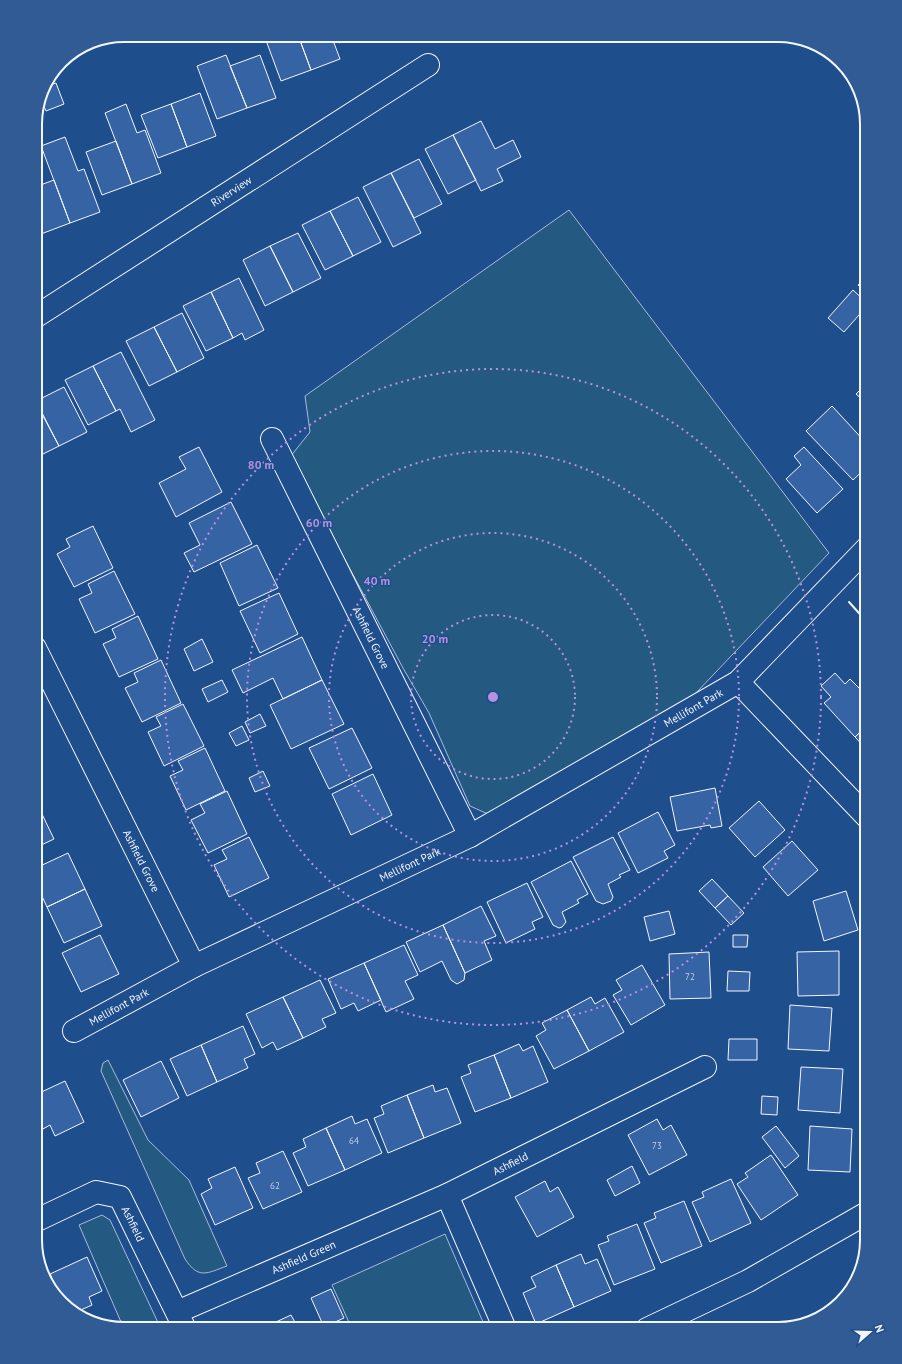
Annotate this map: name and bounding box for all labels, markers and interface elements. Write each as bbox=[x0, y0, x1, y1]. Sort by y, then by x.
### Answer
street label: Riverview bbox=[208, 173, 254, 210]
text: 80 m bbox=[248, 457, 274, 472]
text: 60 m bbox=[306, 515, 332, 530]
text: 40 m bbox=[364, 573, 390, 588]
street label: Ashfield Grove bbox=[350, 604, 393, 671]
text: 20 m bbox=[422, 631, 448, 646]
street label: Mellifont Park bbox=[661, 685, 726, 730]
centre of rings bbox=[486, 690, 500, 704]
street label: Ashfield Grove bbox=[120, 827, 163, 895]
street label: Mellifont Park bbox=[377, 844, 443, 885]
house number: 72 bbox=[685, 971, 695, 982]
street label: Mellifont Park bbox=[87, 985, 152, 1029]
house number: 64 bbox=[349, 1135, 359, 1146]
house number: 73 bbox=[652, 1140, 662, 1151]
street label: Ashfield bbox=[490, 1149, 530, 1178]
house number: 62 bbox=[270, 1180, 280, 1191]
street label: Ashfield bbox=[119, 1204, 148, 1244]
street label: Ashfield Green bbox=[269, 1237, 338, 1277]
north arrow bbox=[850, 1312, 890, 1352]
text: N bbox=[872, 1323, 887, 1334]

